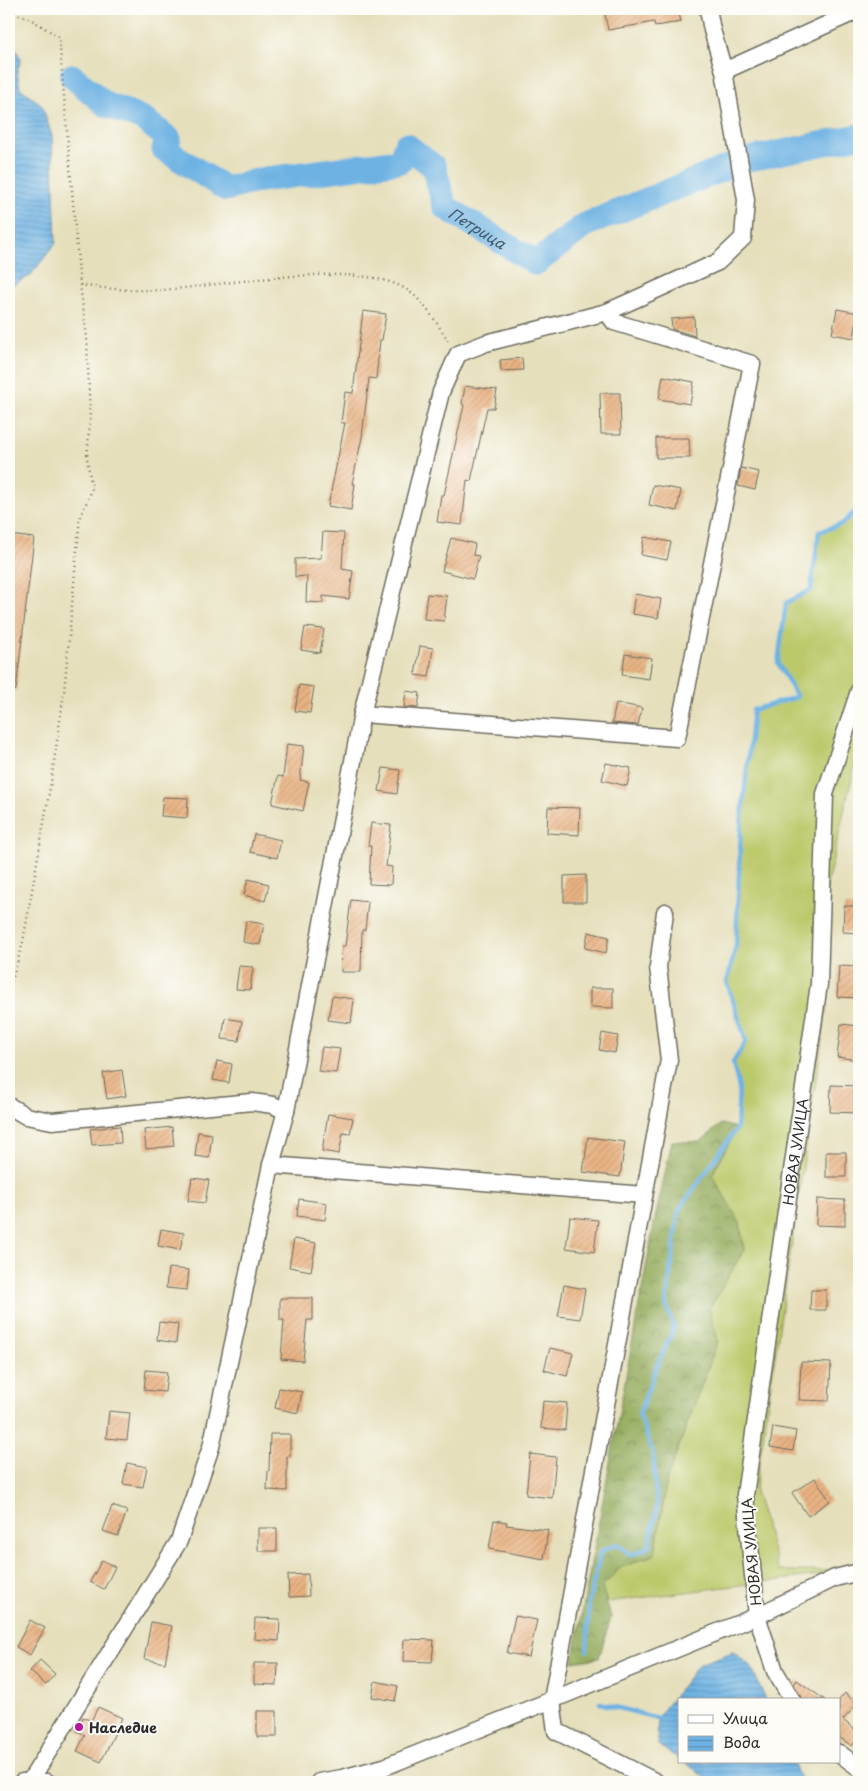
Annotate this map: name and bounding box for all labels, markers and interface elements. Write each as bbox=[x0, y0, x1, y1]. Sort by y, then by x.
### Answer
water label: Петрица bbox=[445, 201, 511, 254]
street label: НОВАЯ УЛИЦА bbox=[777, 1096, 813, 1207]
street label: НОВАЯ УЛИЦА bbox=[736, 1497, 766, 1607]
legend bbox=[678, 1698, 840, 1764]
text: Улица bbox=[723, 1706, 768, 1729]
place label: Наследие bbox=[89, 1717, 157, 1738]
marker: Наследие bbox=[73, 1721, 85, 1733]
text: Вода bbox=[723, 1730, 761, 1753]

